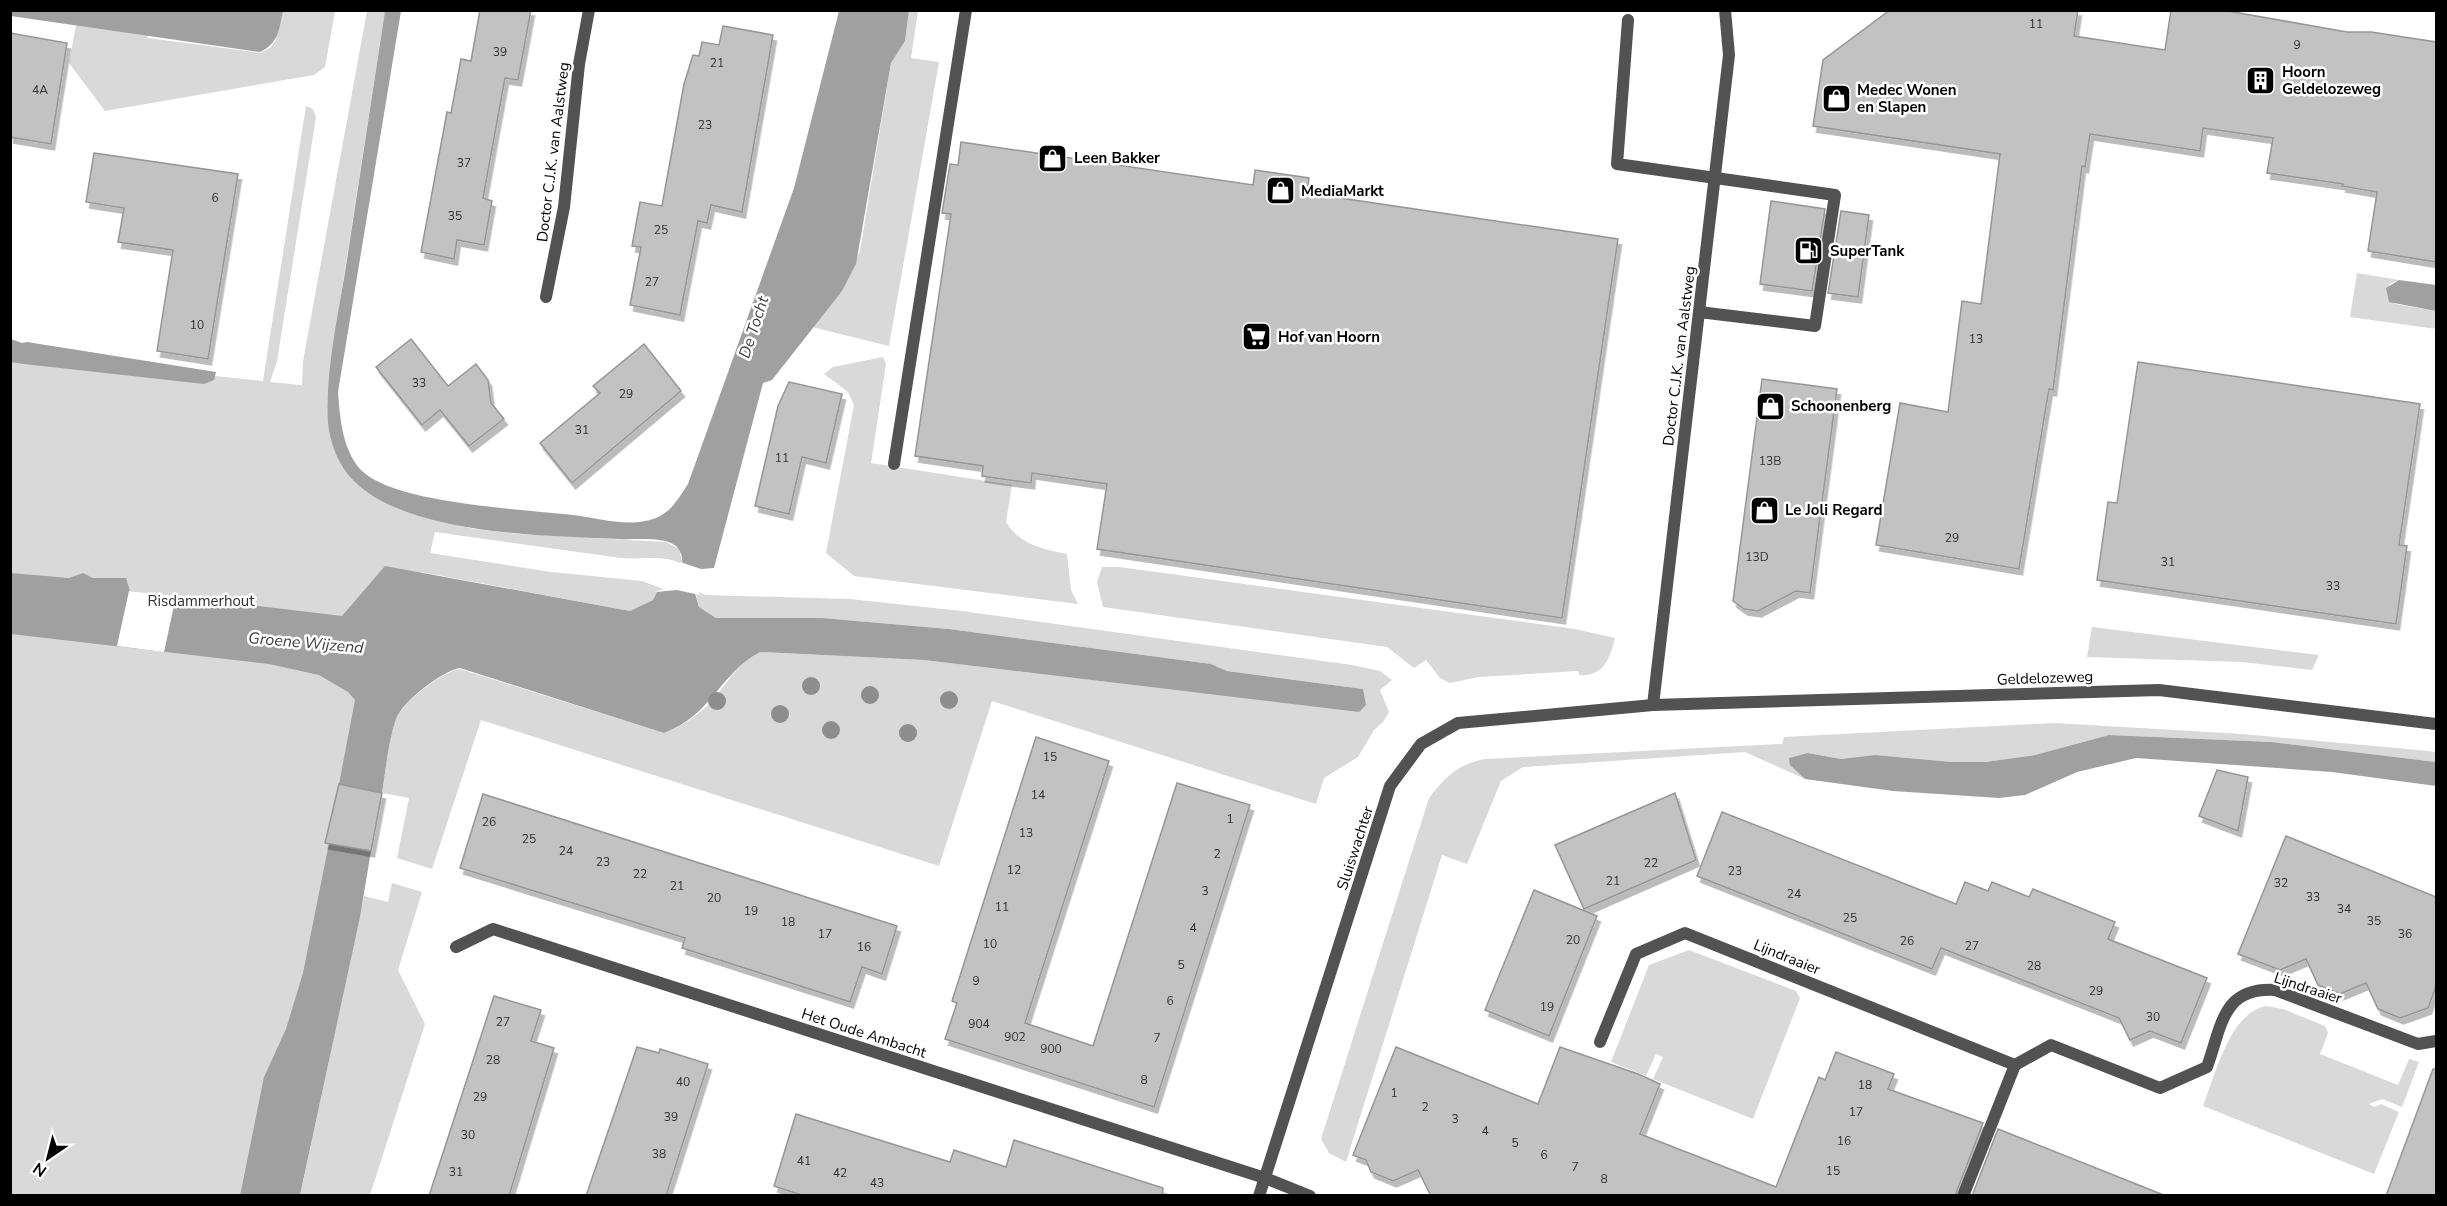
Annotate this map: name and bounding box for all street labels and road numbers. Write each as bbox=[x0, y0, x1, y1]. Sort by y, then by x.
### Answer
street label: Doctor C.J.K. van Aalstweg bbox=[532, 61, 574, 243]
street label: Doctor C.J.K. van Aalstweg bbox=[1658, 265, 1700, 447]
street label: Geldelozeweg bbox=[1996, 666, 2094, 690]
street label: Sluiswachter bbox=[1332, 803, 1378, 892]
street label: Lijndraaier bbox=[1751, 935, 1824, 980]
street label: Lijndraaier bbox=[2271, 968, 2345, 1009]
street label: Het Oude Ambacht bbox=[799, 1003, 930, 1063]

